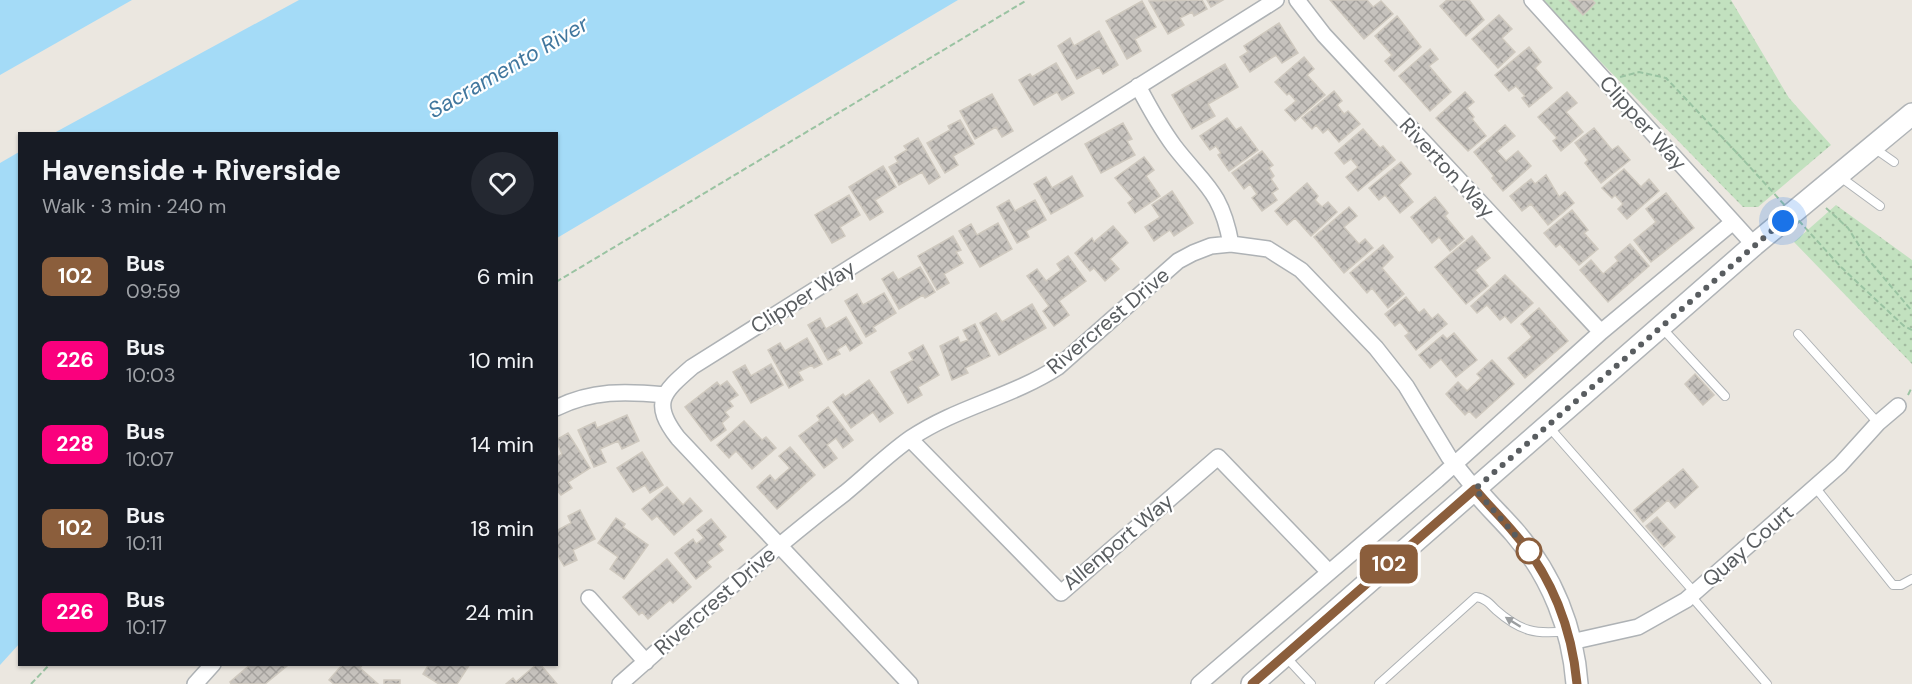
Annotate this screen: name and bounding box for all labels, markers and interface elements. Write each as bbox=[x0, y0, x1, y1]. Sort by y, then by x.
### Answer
water label: Sacramento River bbox=[423, 9, 594, 125]
street label: Clipper Way bbox=[1593, 70, 1693, 177]
street label: Riverton Way bbox=[1393, 112, 1501, 225]
text: Havenside + Riverside bbox=[42, 152, 341, 189]
button: heart bbox=[471, 152, 534, 215]
text: Walk · 3 min · 240 m bbox=[42, 193, 226, 219]
your location bbox=[1768, 206, 1798, 236]
text: Bus bbox=[126, 249, 165, 278]
street label: Clipper Way bbox=[745, 254, 861, 340]
street label: Rivercrest Drive bbox=[1041, 261, 1175, 381]
text: 102 bbox=[58, 262, 92, 290]
text: 6 min bbox=[477, 262, 534, 291]
text: 09:59 bbox=[126, 278, 180, 304]
text: Bus bbox=[126, 333, 165, 362]
text: 226 bbox=[56, 346, 94, 374]
text: 10 min bbox=[469, 346, 534, 375]
text: 10:03 bbox=[126, 362, 175, 388]
text: Bus bbox=[126, 417, 165, 446]
text: 228 bbox=[56, 430, 94, 458]
text: 14 min bbox=[470, 430, 534, 459]
text: 10:07 bbox=[126, 446, 174, 472]
street label: Allenport Way bbox=[1057, 487, 1180, 597]
street label: Quay Court bbox=[1696, 499, 1800, 593]
text: Bus bbox=[126, 501, 165, 530]
text: 102 bbox=[58, 514, 92, 542]
text: 18 min bbox=[470, 514, 534, 543]
text: 10:11 bbox=[126, 530, 162, 556]
unlabelled marker bbox=[1516, 538, 1542, 564]
street label: Rivercrest Drive bbox=[648, 540, 782, 662]
line badge: 102 bbox=[1354, 544, 1424, 584]
text: 102 bbox=[1372, 550, 1406, 578]
text: Bus bbox=[126, 585, 165, 614]
text: 226 bbox=[56, 598, 94, 626]
text: 24 min bbox=[465, 598, 534, 627]
text: 10:17 bbox=[126, 614, 167, 640]
one-way arrow bbox=[1504, 617, 1521, 628]

